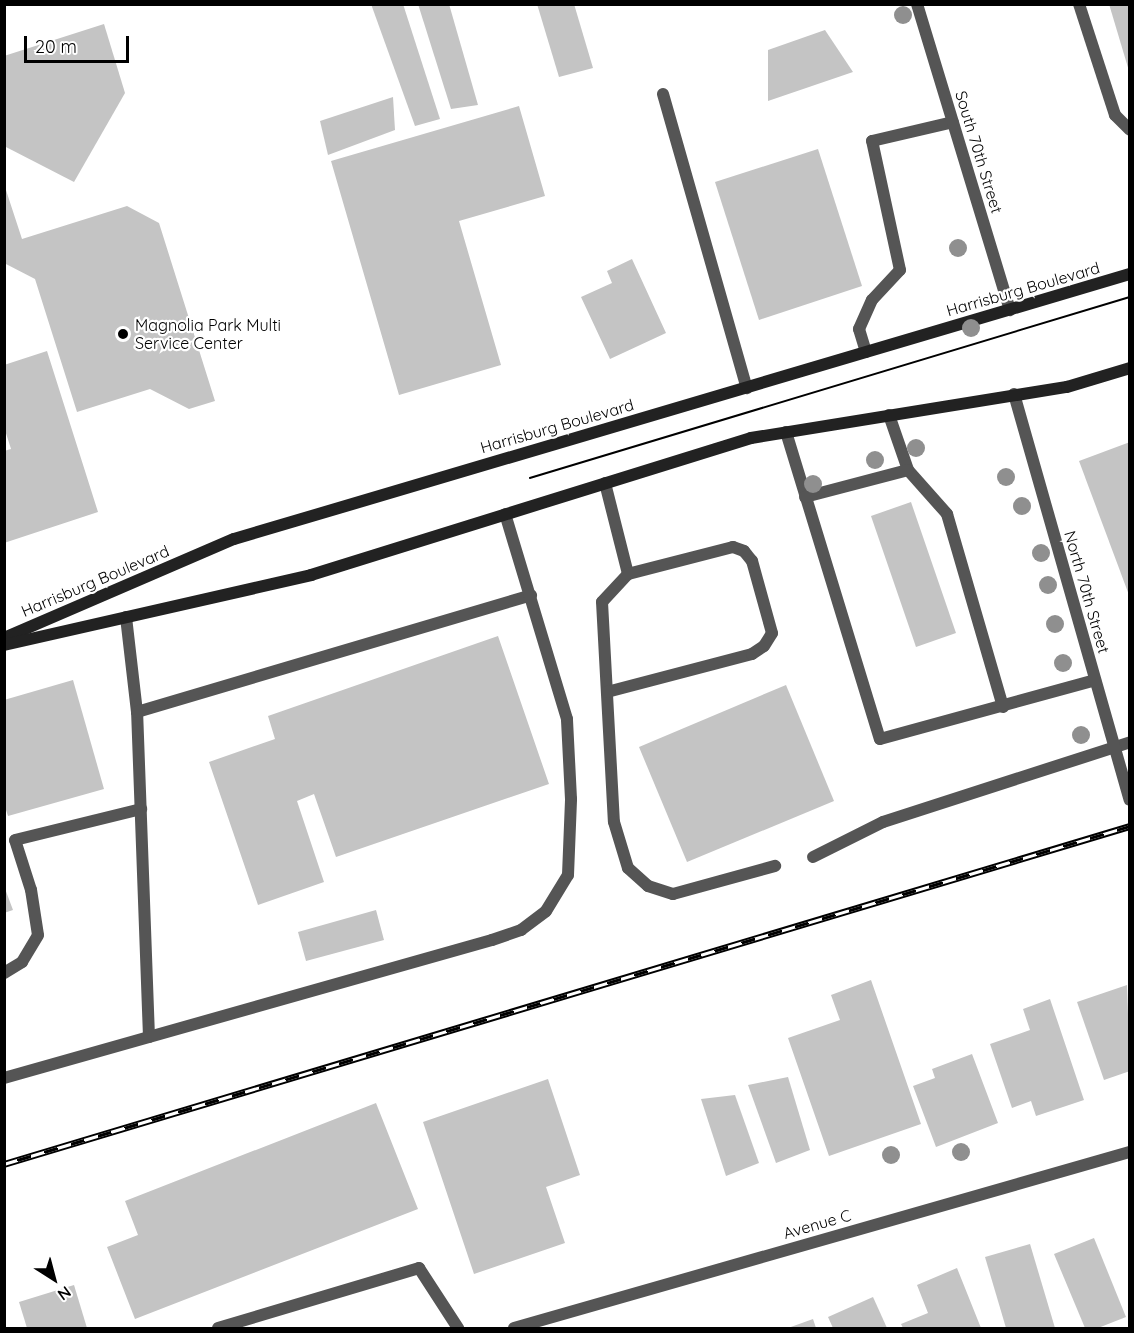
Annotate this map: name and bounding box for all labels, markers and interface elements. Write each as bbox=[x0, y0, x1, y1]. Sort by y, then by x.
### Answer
scale bar bbox=[27, 24, 132, 62]
text: 20 m bbox=[35, 35, 77, 58]
street label: South 70th Street bbox=[951, 88, 1007, 216]
street label: Harrisburg Boulevard bbox=[944, 258, 1102, 320]
place label: Magnolia Park Multi Service Center bbox=[135, 315, 281, 353]
marker: Magnolia Park Multi Service Center bbox=[116, 327, 130, 341]
street label: Harrisburg Boulevard bbox=[478, 395, 636, 457]
street label: North 70th Street bbox=[1060, 528, 1114, 656]
street label: Harrisburg Boulevard bbox=[18, 541, 172, 621]
street label: Avenue C bbox=[781, 1205, 853, 1243]
north arrow bbox=[24, 1249, 84, 1309]
text: N bbox=[54, 1282, 75, 1305]

